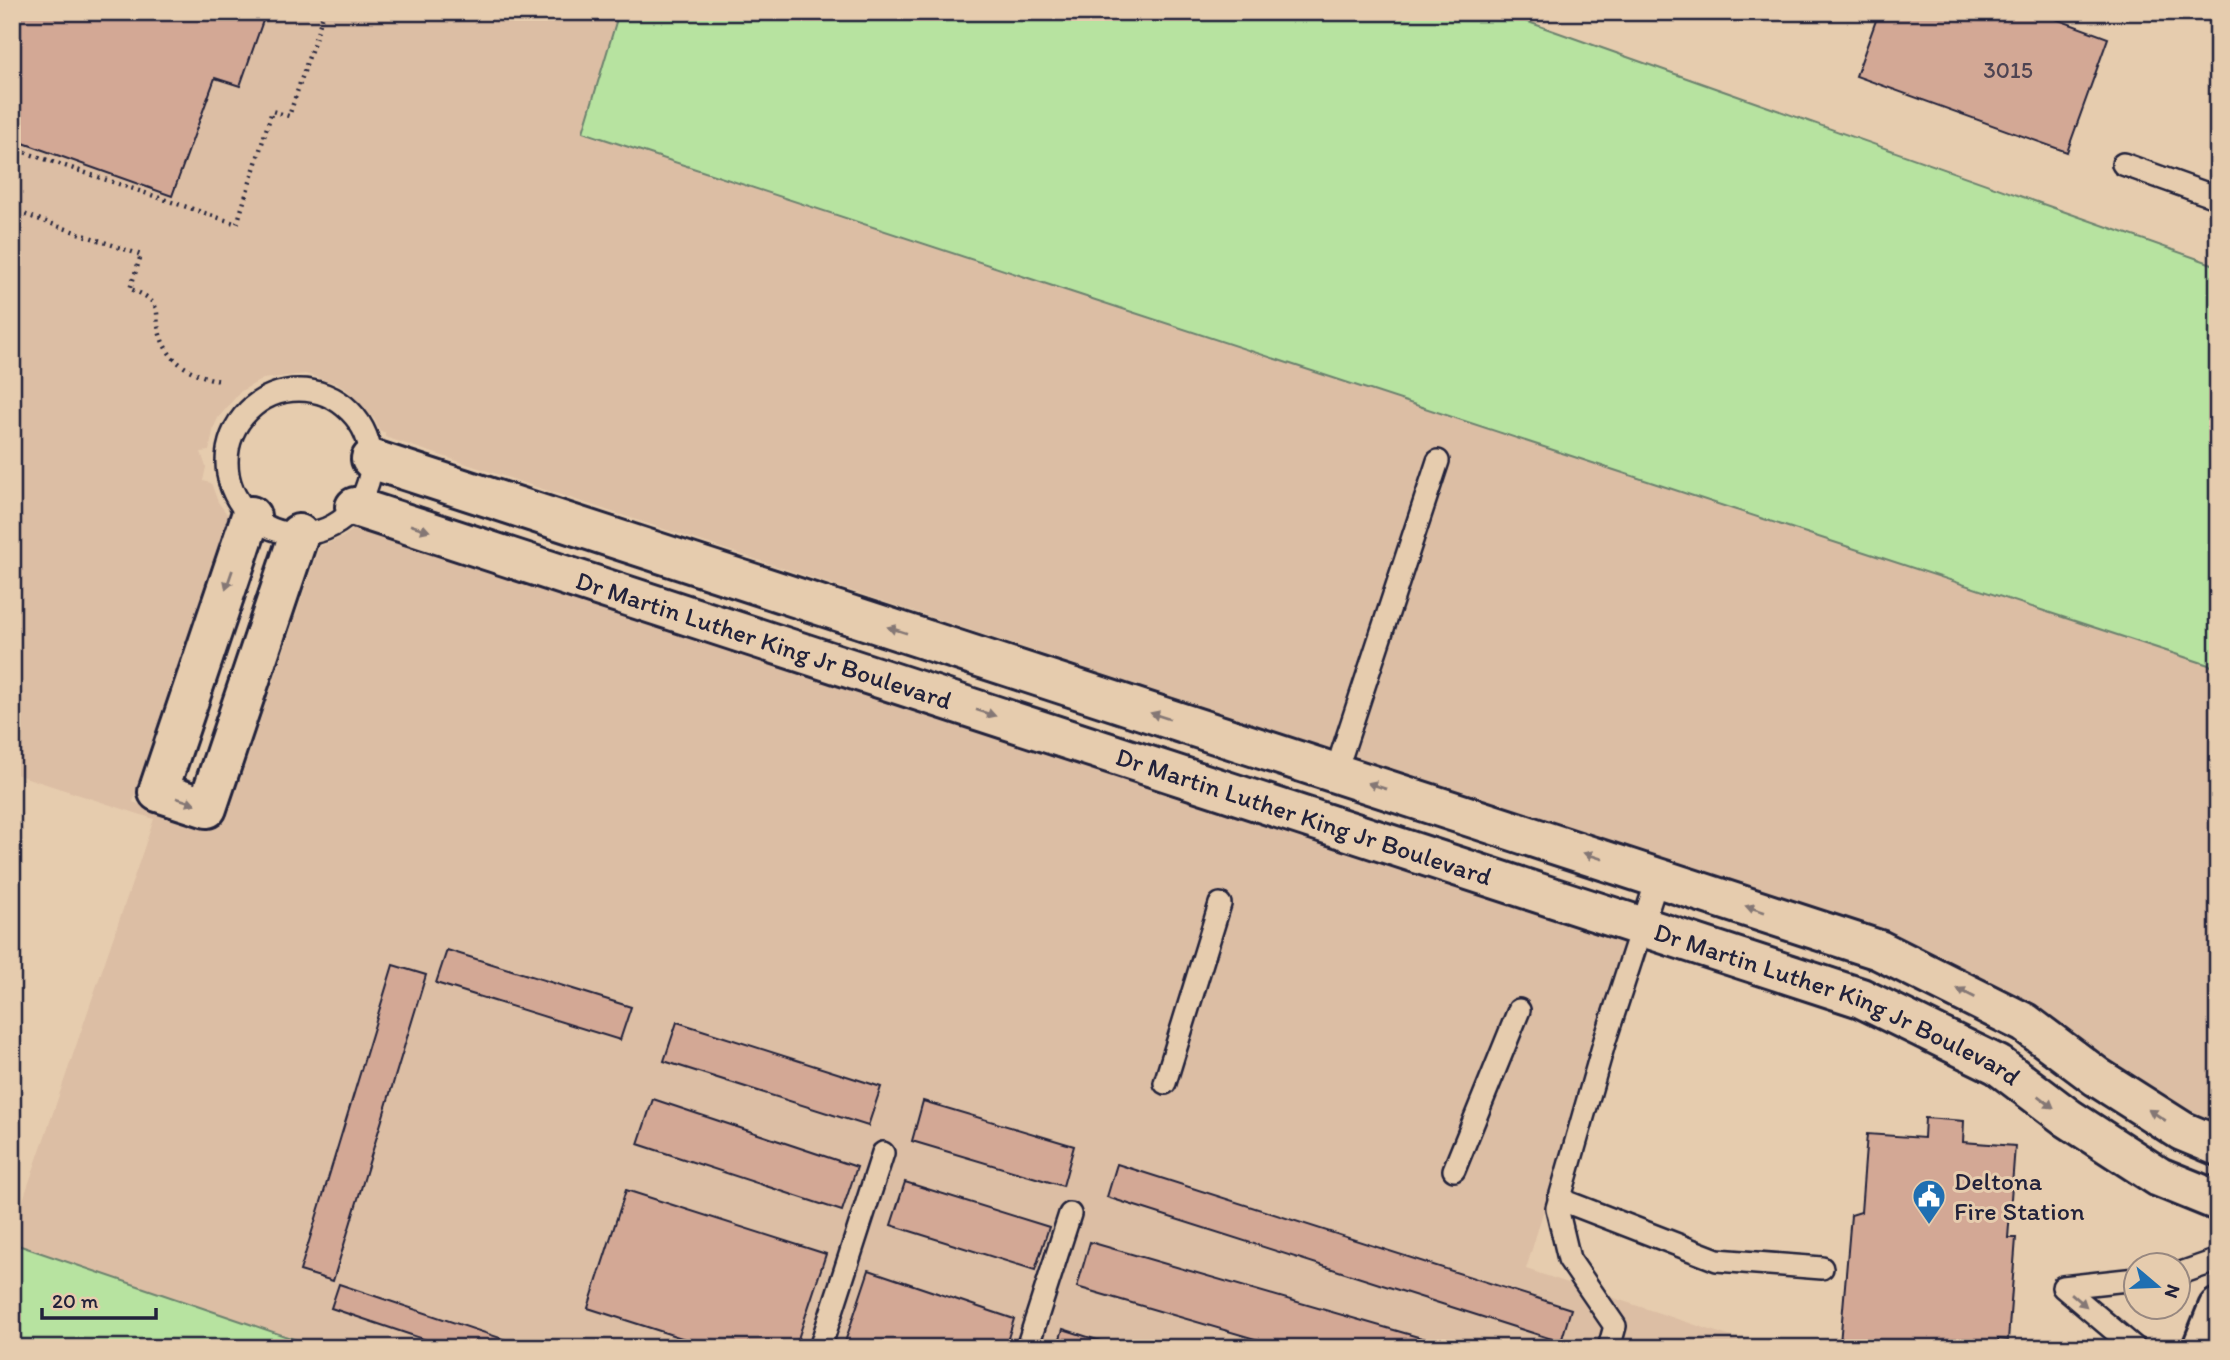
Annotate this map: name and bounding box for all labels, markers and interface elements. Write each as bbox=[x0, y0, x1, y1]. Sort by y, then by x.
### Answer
house number: 3015 bbox=[1983, 56, 2033, 84]
one-way arrow bbox=[410, 523, 431, 534]
street label: Dr Martin Luther King Jr Boulevard bbox=[572, 564, 956, 716]
one-way arrow bbox=[223, 570, 234, 591]
one-way arrow bbox=[887, 624, 908, 635]
one-way arrow bbox=[975, 708, 996, 718]
one-way arrow bbox=[1150, 710, 1171, 720]
street label: Dr Martin Luther King Jr Boulevard bbox=[1112, 740, 1496, 893]
one-way arrow bbox=[1366, 780, 1387, 791]
one-way arrow bbox=[175, 796, 196, 807]
one-way arrow bbox=[1582, 851, 1603, 861]
one-way arrow bbox=[1744, 904, 1765, 914]
street label: Dr Martin Luther King Jr Boulevard bbox=[1650, 916, 2027, 1092]
one-way arrow bbox=[1956, 987, 1976, 998]
one-way arrow bbox=[2037, 1094, 2055, 1109]
one-way arrow bbox=[2148, 1109, 2167, 1122]
place label: Deltona Fire Station bbox=[1954, 1165, 2085, 1227]
public building icon: Deltona Fire Station bbox=[1910, 1177, 1948, 1226]
north arrow bbox=[2122, 1252, 2192, 1322]
scale bar bbox=[42, 1276, 156, 1320]
text: N bbox=[2160, 1282, 2186, 1301]
text: 20 m bbox=[52, 1288, 99, 1313]
one-way arrow bbox=[2070, 1292, 2087, 1307]

